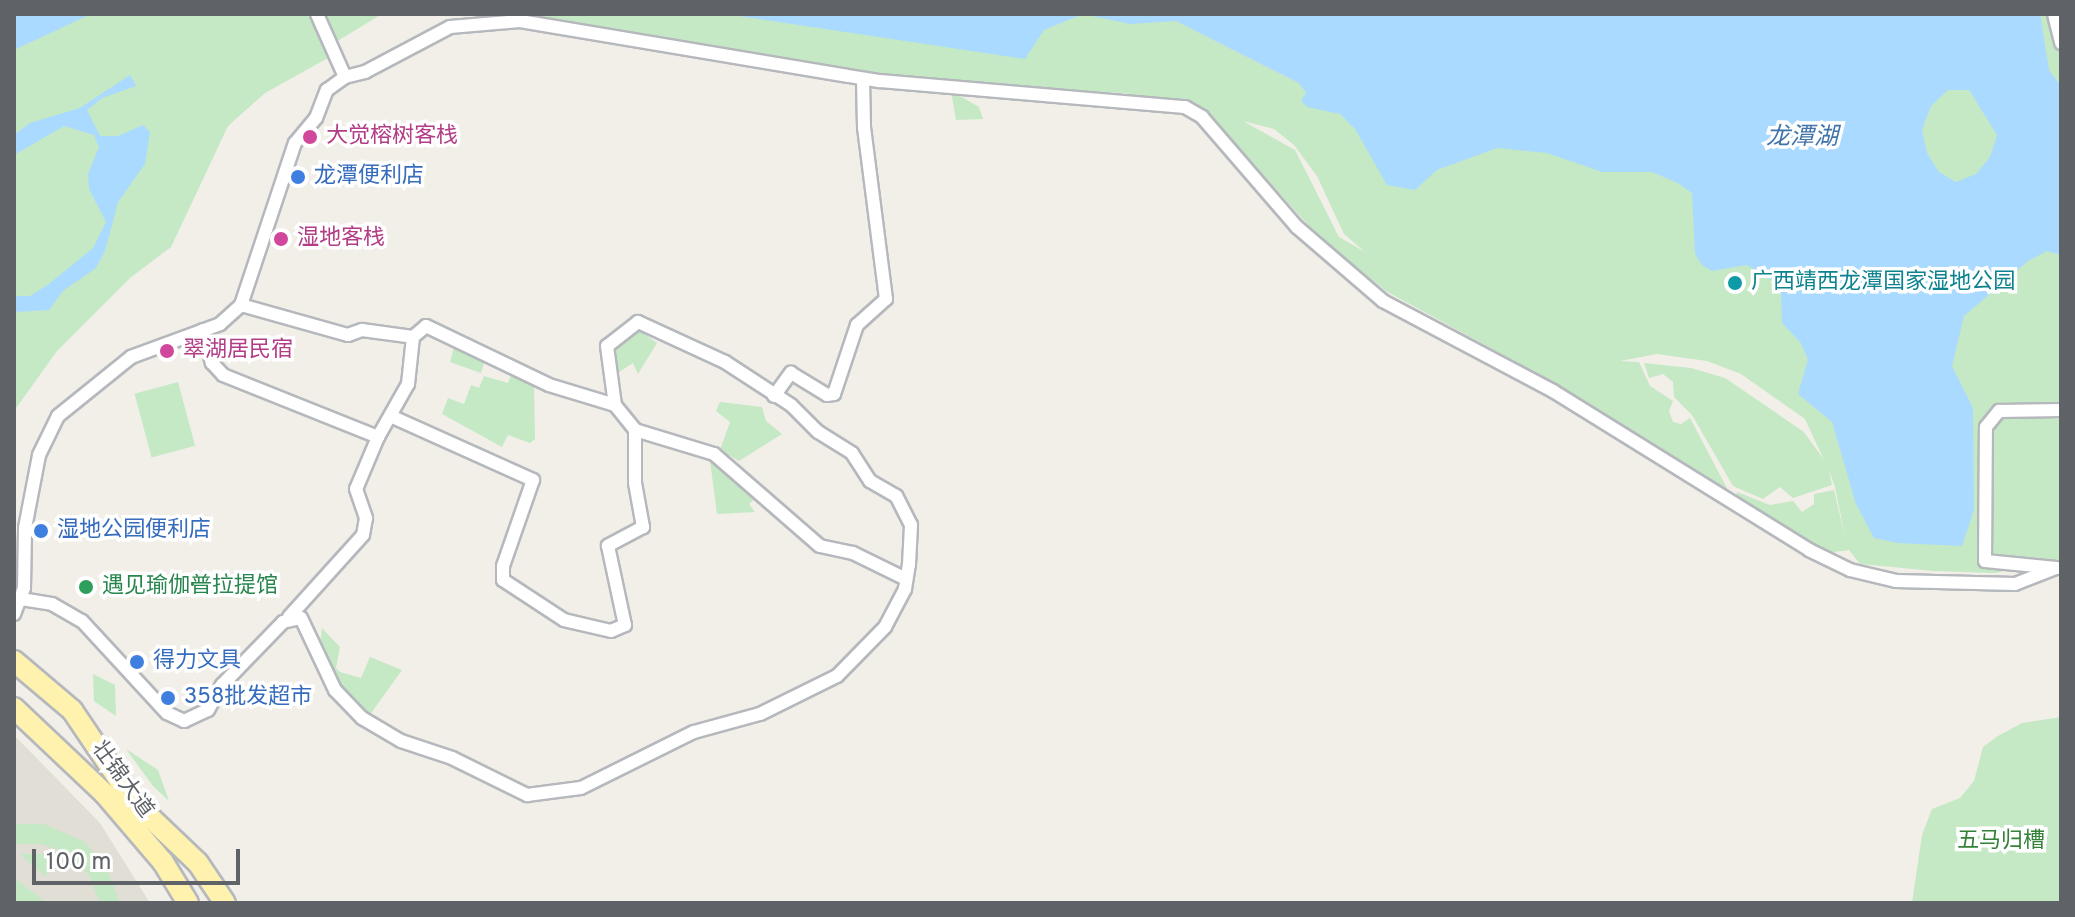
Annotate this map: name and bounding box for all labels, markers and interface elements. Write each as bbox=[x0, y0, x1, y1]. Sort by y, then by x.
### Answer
place label: 大觉榕树客栈 bbox=[326, 124, 458, 150]
water label: 龙潭湖 bbox=[1766, 125, 1838, 153]
marker: 大觉榕树客栈 bbox=[301, 128, 319, 146]
place label: 龙潭便利店 bbox=[314, 164, 424, 190]
marker: 龙潭便利店 bbox=[289, 168, 307, 186]
place label: 湿地客栈 bbox=[297, 226, 385, 252]
marker: 湿地客栈 bbox=[272, 230, 290, 248]
place label: 广西靖西龙潭国家湿地公园 bbox=[1751, 270, 2015, 296]
marker: 广西靖西龙潭国家湿地公园 bbox=[1726, 274, 1744, 292]
place label: 翠湖居民宿 bbox=[183, 338, 293, 364]
marker: 翠湖居民宿 bbox=[158, 342, 176, 360]
place label: 湿地公园便利店 bbox=[57, 518, 211, 544]
marker: 湿地公园便利店 bbox=[32, 522, 50, 540]
place label: 遇见瑜伽·普拉提馆 bbox=[102, 574, 278, 600]
marker: 遇见瑜伽·普拉提馆 bbox=[77, 578, 95, 596]
place label: 得力文具 bbox=[153, 649, 241, 675]
marker: 得力文具 bbox=[128, 653, 146, 671]
place label: 358批发超市 bbox=[184, 685, 312, 711]
marker: 358批发超市 bbox=[159, 689, 177, 707]
street label: 壮锦大道 bbox=[85, 737, 159, 823]
park label: 五马归槽 bbox=[1957, 829, 2045, 855]
scale bar bbox=[36, 833, 244, 883]
text: 100 m bbox=[46, 848, 112, 878]

